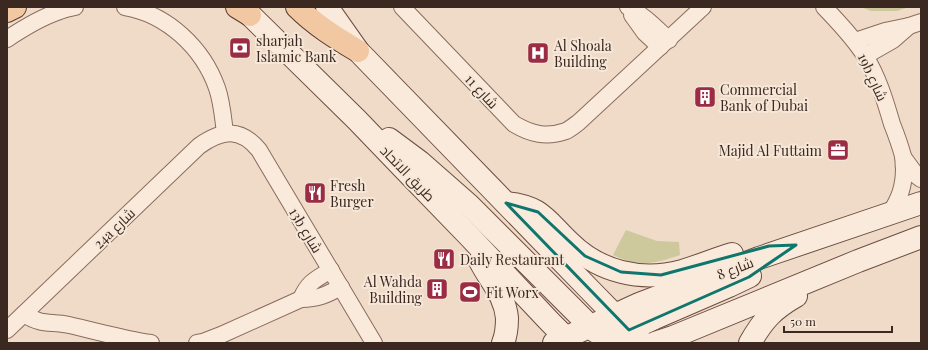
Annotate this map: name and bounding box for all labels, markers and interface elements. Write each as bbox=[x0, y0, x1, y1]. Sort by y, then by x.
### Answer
place label: sharjah Islamic Bank bbox=[256, 31, 337, 66]
bank icon: sharjah Islamic Bank bbox=[227, 35, 253, 61]
place label: Al Shoala Building bbox=[553, 36, 612, 71]
hospital icon: Al Shoala Building bbox=[525, 40, 551, 66]
street label: 19b شارع bbox=[854, 50, 892, 104]
street label: شارع 11 bbox=[461, 70, 503, 112]
place label: Commercial Bank of Dubai bbox=[720, 80, 808, 115]
building icon: Commercial Bank of Dubai bbox=[692, 84, 718, 110]
office icon: Majid Al Futtaim bbox=[825, 137, 851, 163]
street label: طريق الاتحاد bbox=[376, 141, 440, 205]
place label: Majid Al Futtaim bbox=[719, 141, 823, 160]
place label: Fresh Burger bbox=[330, 176, 374, 211]
restaurant icon: Fresh Burger bbox=[302, 180, 328, 206]
street label: 24a شارع bbox=[89, 203, 139, 253]
street label: 13b شارع bbox=[285, 204, 327, 256]
restaurant icon: Daily Restaurant bbox=[431, 246, 457, 272]
place label: Daily Restaurant bbox=[460, 250, 565, 269]
street label: شارع 8 bbox=[714, 252, 756, 284]
place label: Al Wahda Building bbox=[363, 272, 423, 307]
building icon: Al Wahda Building bbox=[424, 276, 450, 302]
sports icon: Fit Worx bbox=[457, 279, 483, 305]
place label: Fit Worx bbox=[486, 283, 539, 302]
scale bar bbox=[784, 308, 892, 334]
text: 50 m bbox=[790, 313, 816, 329]

